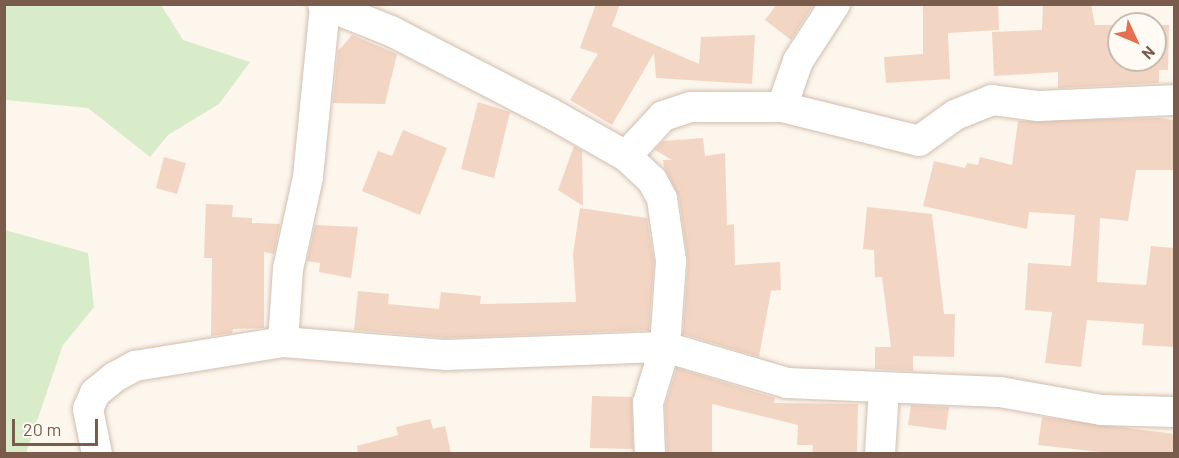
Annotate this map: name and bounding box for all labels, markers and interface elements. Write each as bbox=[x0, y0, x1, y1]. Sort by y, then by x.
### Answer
north arrow bbox=[1107, 12, 1167, 72]
text: N bbox=[1138, 43, 1159, 64]
scale bar bbox=[15, 407, 100, 445]
text: 20 m bbox=[23, 418, 61, 440]

